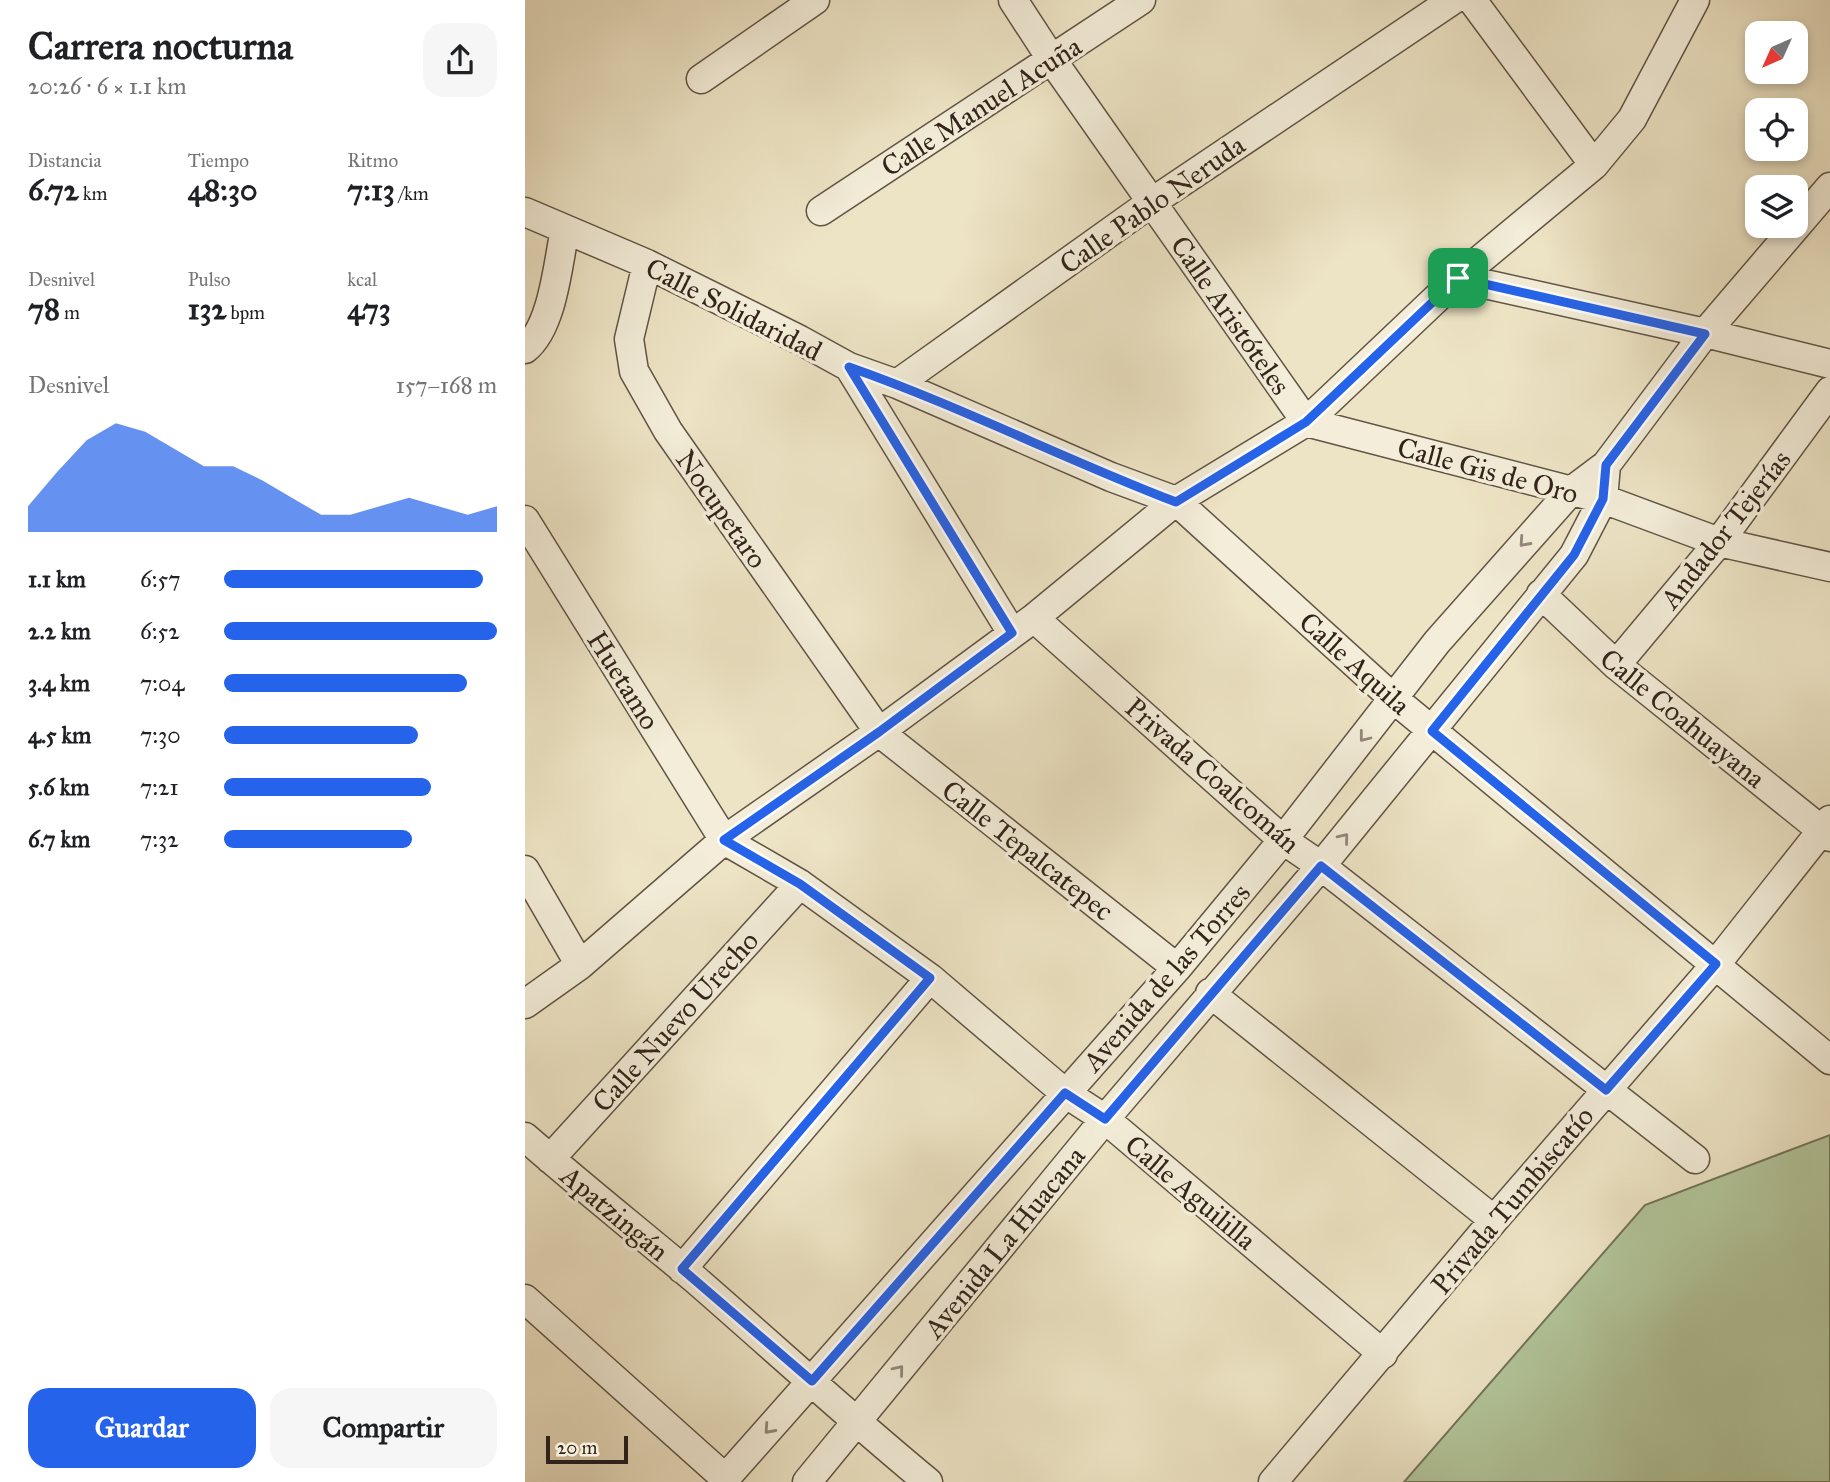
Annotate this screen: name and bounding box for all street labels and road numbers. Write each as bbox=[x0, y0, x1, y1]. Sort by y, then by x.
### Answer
street label: Calle Manuel Acuña bbox=[874, 28, 1088, 184]
street label: Calle Pablo Neruda bbox=[1053, 127, 1252, 281]
street label: Calle Aristóteles bbox=[1163, 229, 1298, 402]
street label: Calle Solidaridad bbox=[640, 250, 828, 369]
street label: Calle Gis de Oro bbox=[1394, 430, 1582, 511]
street label: Nocupetaro bbox=[668, 443, 775, 575]
street label: Andador Tejerías bbox=[1652, 443, 1798, 617]
street label: Calle Aquila bbox=[1292, 604, 1418, 723]
street label: Huetamo bbox=[580, 624, 668, 736]
street label: Calle Coahuayana bbox=[1593, 641, 1773, 796]
street label: Privada Coalcomán bbox=[1118, 690, 1307, 861]
street label: Calle Tepalcatepec bbox=[935, 772, 1121, 928]
street label: Avenida de las Torres bbox=[1074, 876, 1258, 1079]
street label: Calle Nuevo Urecho bbox=[585, 923, 766, 1119]
street label: Privada Tumbiscatío bbox=[1424, 1099, 1601, 1301]
street label: Calle Aguililla bbox=[1118, 1127, 1264, 1258]
street label: Avenida La Huacana bbox=[916, 1139, 1093, 1346]
street label: Apatzingán bbox=[553, 1157, 676, 1269]

